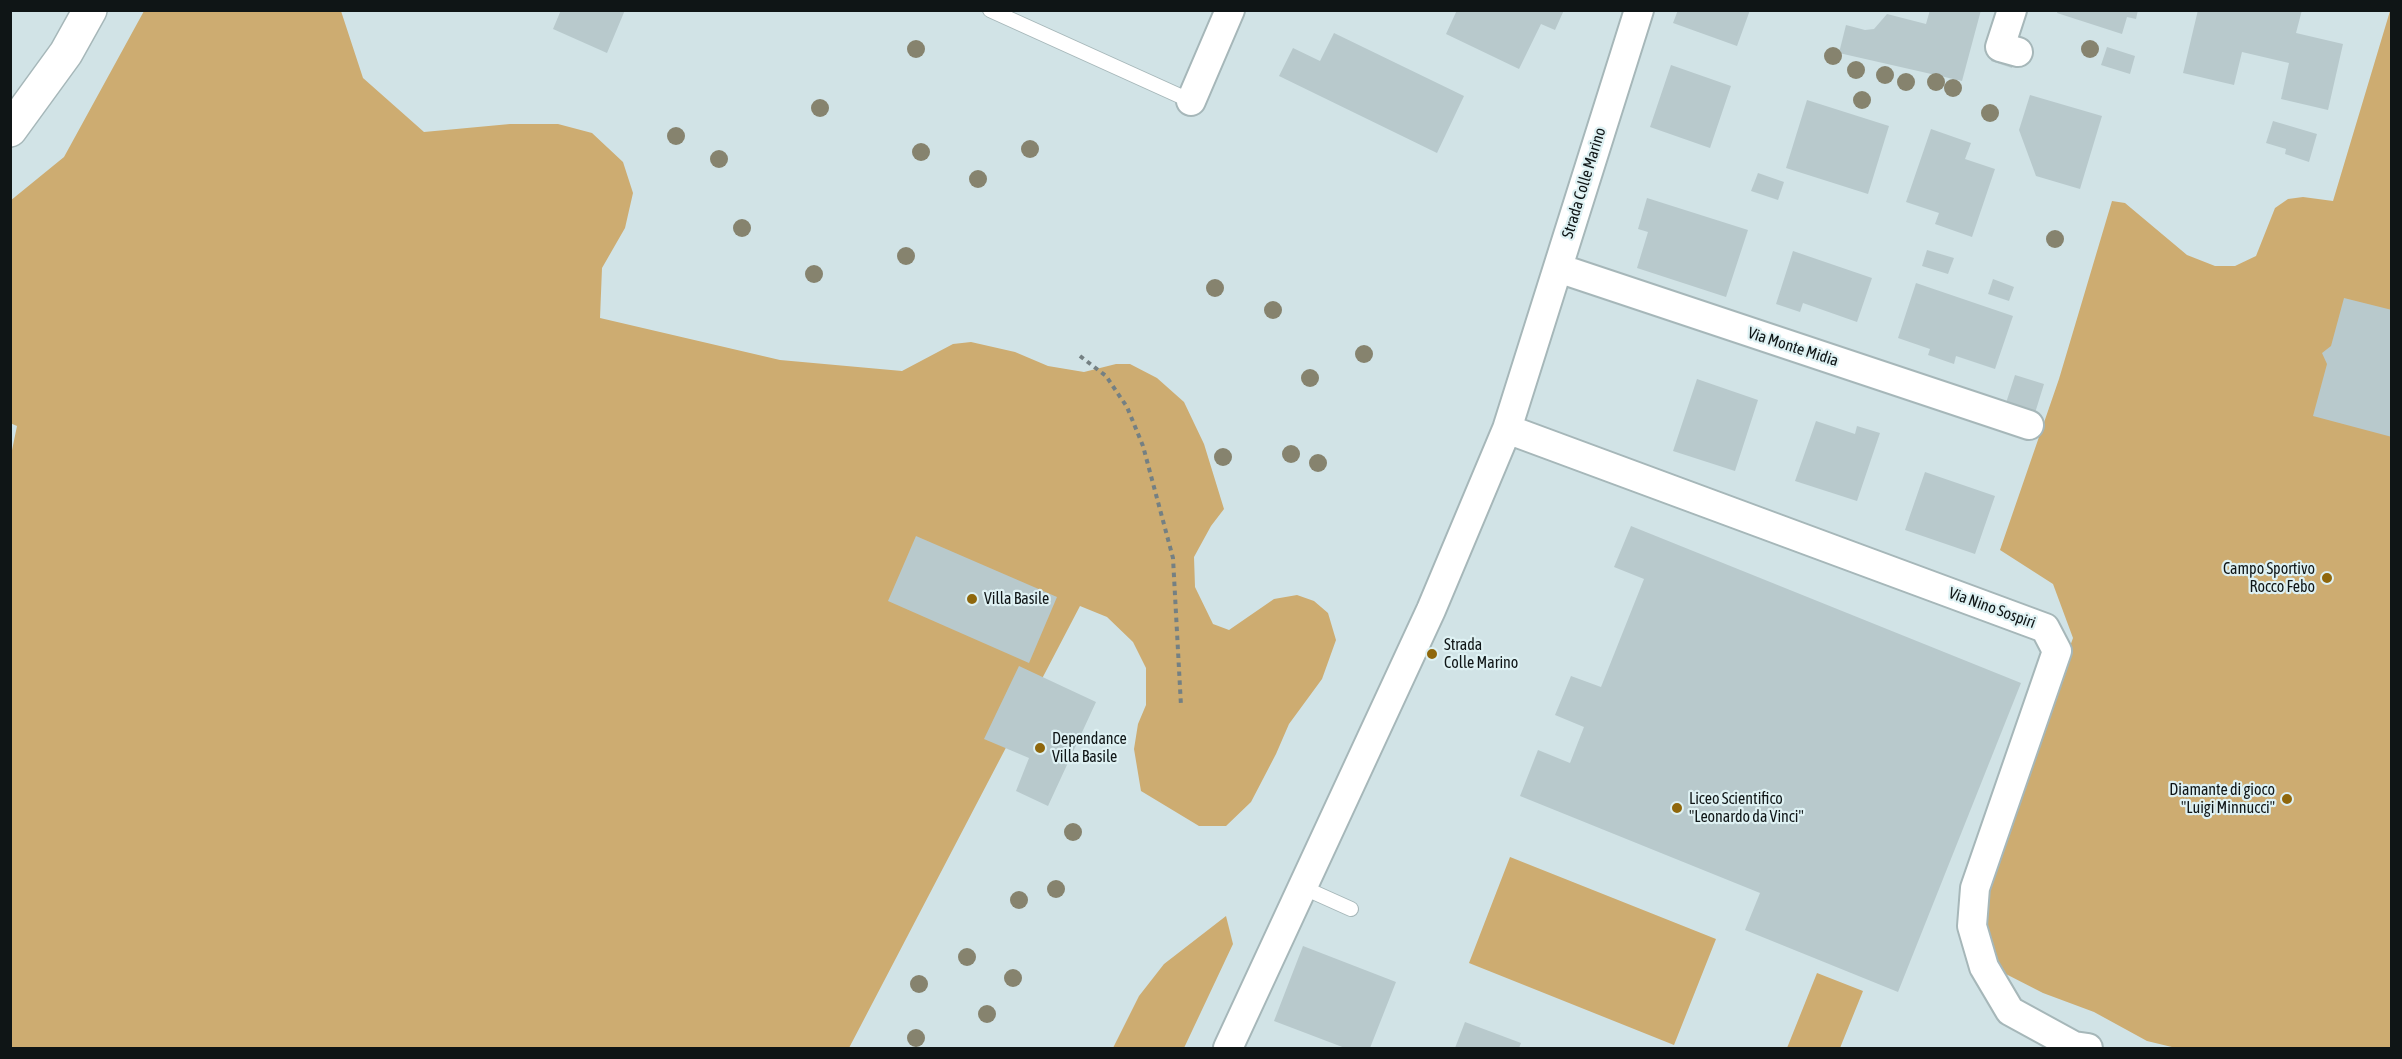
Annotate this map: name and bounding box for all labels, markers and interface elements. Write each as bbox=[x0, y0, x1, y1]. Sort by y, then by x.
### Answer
street label: Strada Colle Marino bbox=[1558, 125, 1610, 241]
street label: Via Monte Midia bbox=[1745, 323, 1841, 371]
place label: Campo Sportivo Rocco Febo bbox=[2223, 559, 2315, 597]
marker: Campo Sportivo Rocco Febo bbox=[2320, 571, 2334, 585]
street label: Via Nino Sospiri bbox=[1946, 583, 2038, 633]
place label: Villa Basile bbox=[984, 589, 1049, 609]
marker: Villa Basile bbox=[965, 592, 979, 606]
place label: Strada Colle Marino bbox=[1444, 635, 1518, 673]
marker: Strada Colle Marino bbox=[1425, 647, 1439, 661]
place label: Dependance Villa Basile bbox=[1052, 729, 1127, 767]
marker: Dependance Villa Basile bbox=[1033, 741, 1047, 755]
place label: Diamante di gioco "Luigi Minnucci" bbox=[2169, 780, 2275, 818]
place label: Liceo Scientifico "Leonardo da Vinci" bbox=[1689, 789, 1804, 827]
marker: Diamante di gioco "Luigi Minnucci" bbox=[2280, 792, 2294, 806]
marker: Liceo Scientifico "Leonardo da Vinci" bbox=[1670, 801, 1684, 815]

